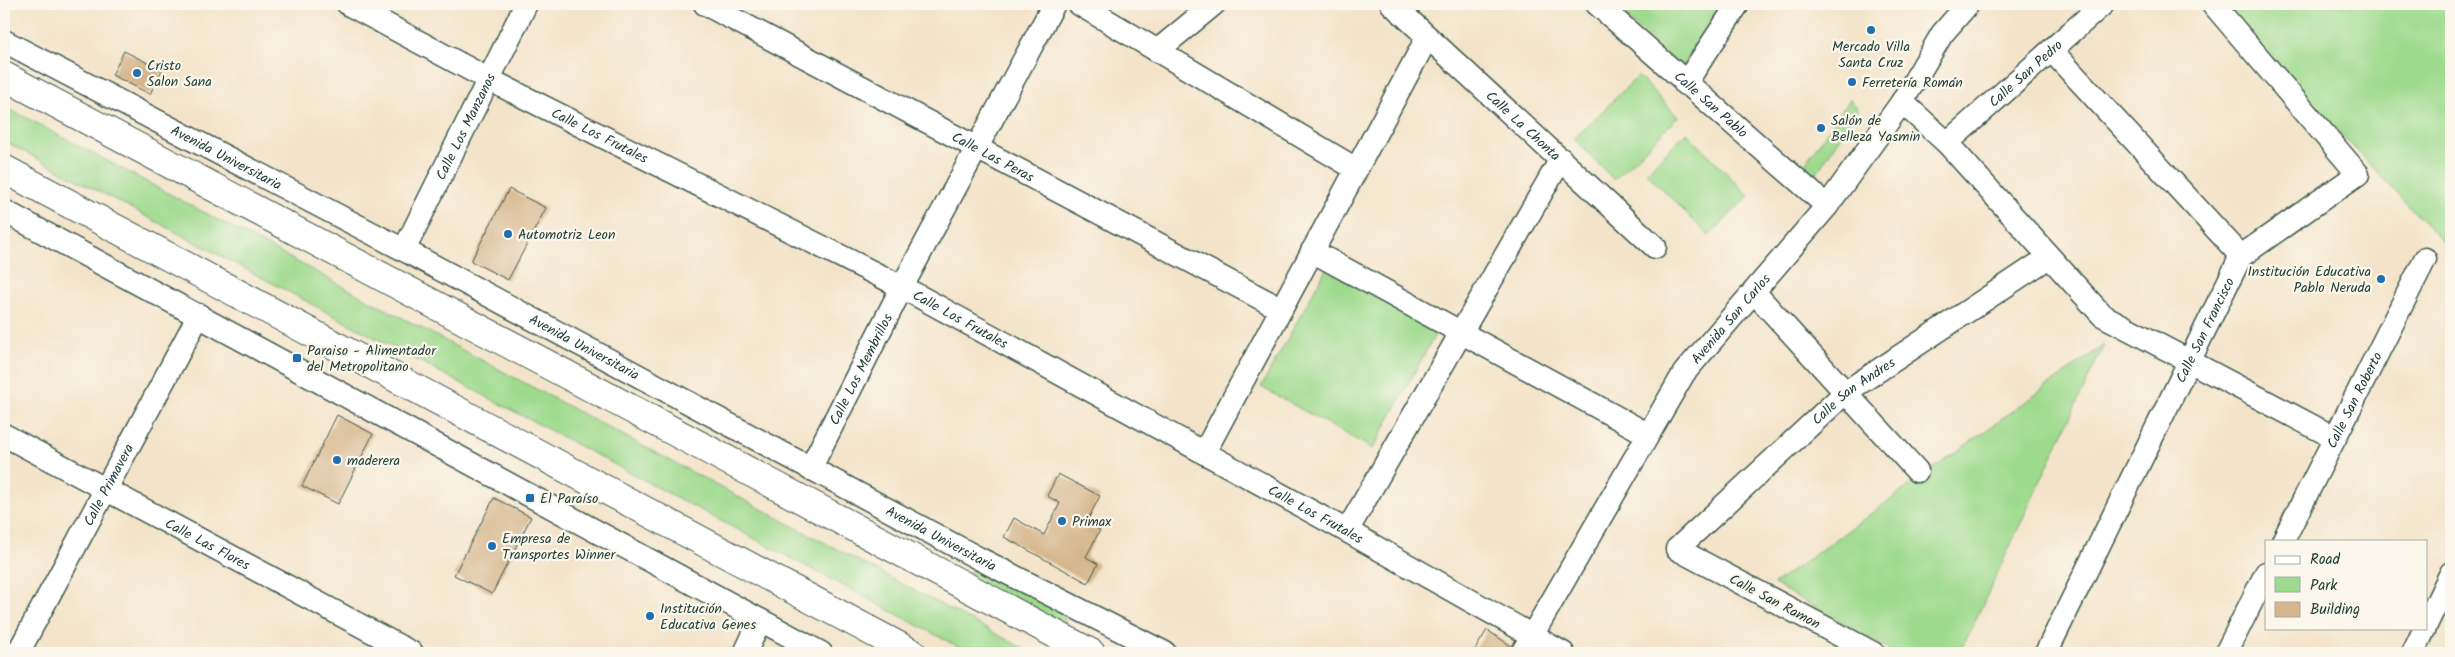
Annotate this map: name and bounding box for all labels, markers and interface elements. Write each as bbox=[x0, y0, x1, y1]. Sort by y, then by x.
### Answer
marker: Mercado Villa Santa Cruz bbox=[1865, 24, 1877, 36]
street label: Calle San Pedro bbox=[1984, 35, 2068, 113]
place label: Mercado Villa Santa Cruz bbox=[1832, 36, 1910, 74]
place label: Cristo Salon Sana bbox=[147, 55, 212, 93]
street label: Calle San Pablo bbox=[1669, 66, 1752, 144]
marker: Cristo Salon Sana bbox=[131, 67, 143, 79]
street label: Calle Los Manzanos bbox=[430, 69, 502, 184]
place label: Ferretería Román bbox=[1862, 72, 1963, 94]
marker: Ferretería Román bbox=[1846, 76, 1858, 88]
street label: Calle La Chonta bbox=[1480, 86, 1565, 167]
street label: Calle Los Frutales bbox=[547, 103, 652, 170]
place label: Salón de Belleza Yasmin bbox=[1831, 110, 1920, 148]
street label: Avenida Universitaria bbox=[167, 120, 285, 196]
marker: Salón de Belleza Yasmin bbox=[1815, 122, 1827, 134]
street label: Calle Las Peras bbox=[947, 126, 1038, 188]
place label: Automotriz Leon bbox=[518, 224, 615, 246]
marker: Automotriz Leon bbox=[502, 228, 514, 240]
place label: Institución Educativa Pablo Neruda bbox=[2247, 261, 2371, 299]
street label: Avenida San Carlos bbox=[1686, 269, 1776, 369]
marker: Institución Educativa Pablo Neruda bbox=[2375, 273, 2387, 285]
street label: Calle San Francisco bbox=[2170, 274, 2241, 387]
street label: Calle Los Frutales bbox=[908, 285, 1012, 355]
street label: Avenida Universitaria bbox=[525, 309, 643, 386]
street label: Calle Los Membrillos bbox=[824, 310, 899, 429]
place label: Paraiso - Alimentador del Metropolitano bbox=[307, 340, 437, 378]
street label: Calle San Roberto bbox=[2321, 348, 2389, 452]
marker: Paraiso - Alimentador del Metropolitano bbox=[291, 352, 303, 364]
street label: Calle San Andres bbox=[1807, 352, 1900, 431]
street label: Calle Primavera bbox=[78, 440, 140, 530]
place label: maderera bbox=[347, 450, 400, 472]
marker: maderera bbox=[331, 454, 343, 466]
street label: Calle Los Frutales bbox=[1264, 480, 1367, 550]
place label: El Paraíso bbox=[540, 488, 598, 510]
marker: El Paraíso bbox=[524, 492, 536, 504]
street label: Avenida Universitaria bbox=[882, 500, 1000, 578]
place label: Primax bbox=[1072, 511, 1112, 533]
street label: Calle Las Flores bbox=[161, 513, 254, 577]
marker: Primax bbox=[1056, 515, 1068, 527]
place label: Empresa de Transportes Winner bbox=[502, 528, 617, 566]
marker: Empresa de Transportes Winner bbox=[486, 540, 498, 552]
legend bbox=[2265, 540, 2428, 630]
text: Road bbox=[2310, 548, 2341, 572]
street label: Calle San Ramon bbox=[1725, 569, 1824, 635]
text: Park bbox=[2310, 574, 2338, 598]
place label: Institución Educativa Genes bbox=[660, 598, 756, 636]
text: Building bbox=[2310, 598, 2360, 622]
marker: Institución Educativa Genes bbox=[644, 610, 656, 622]

